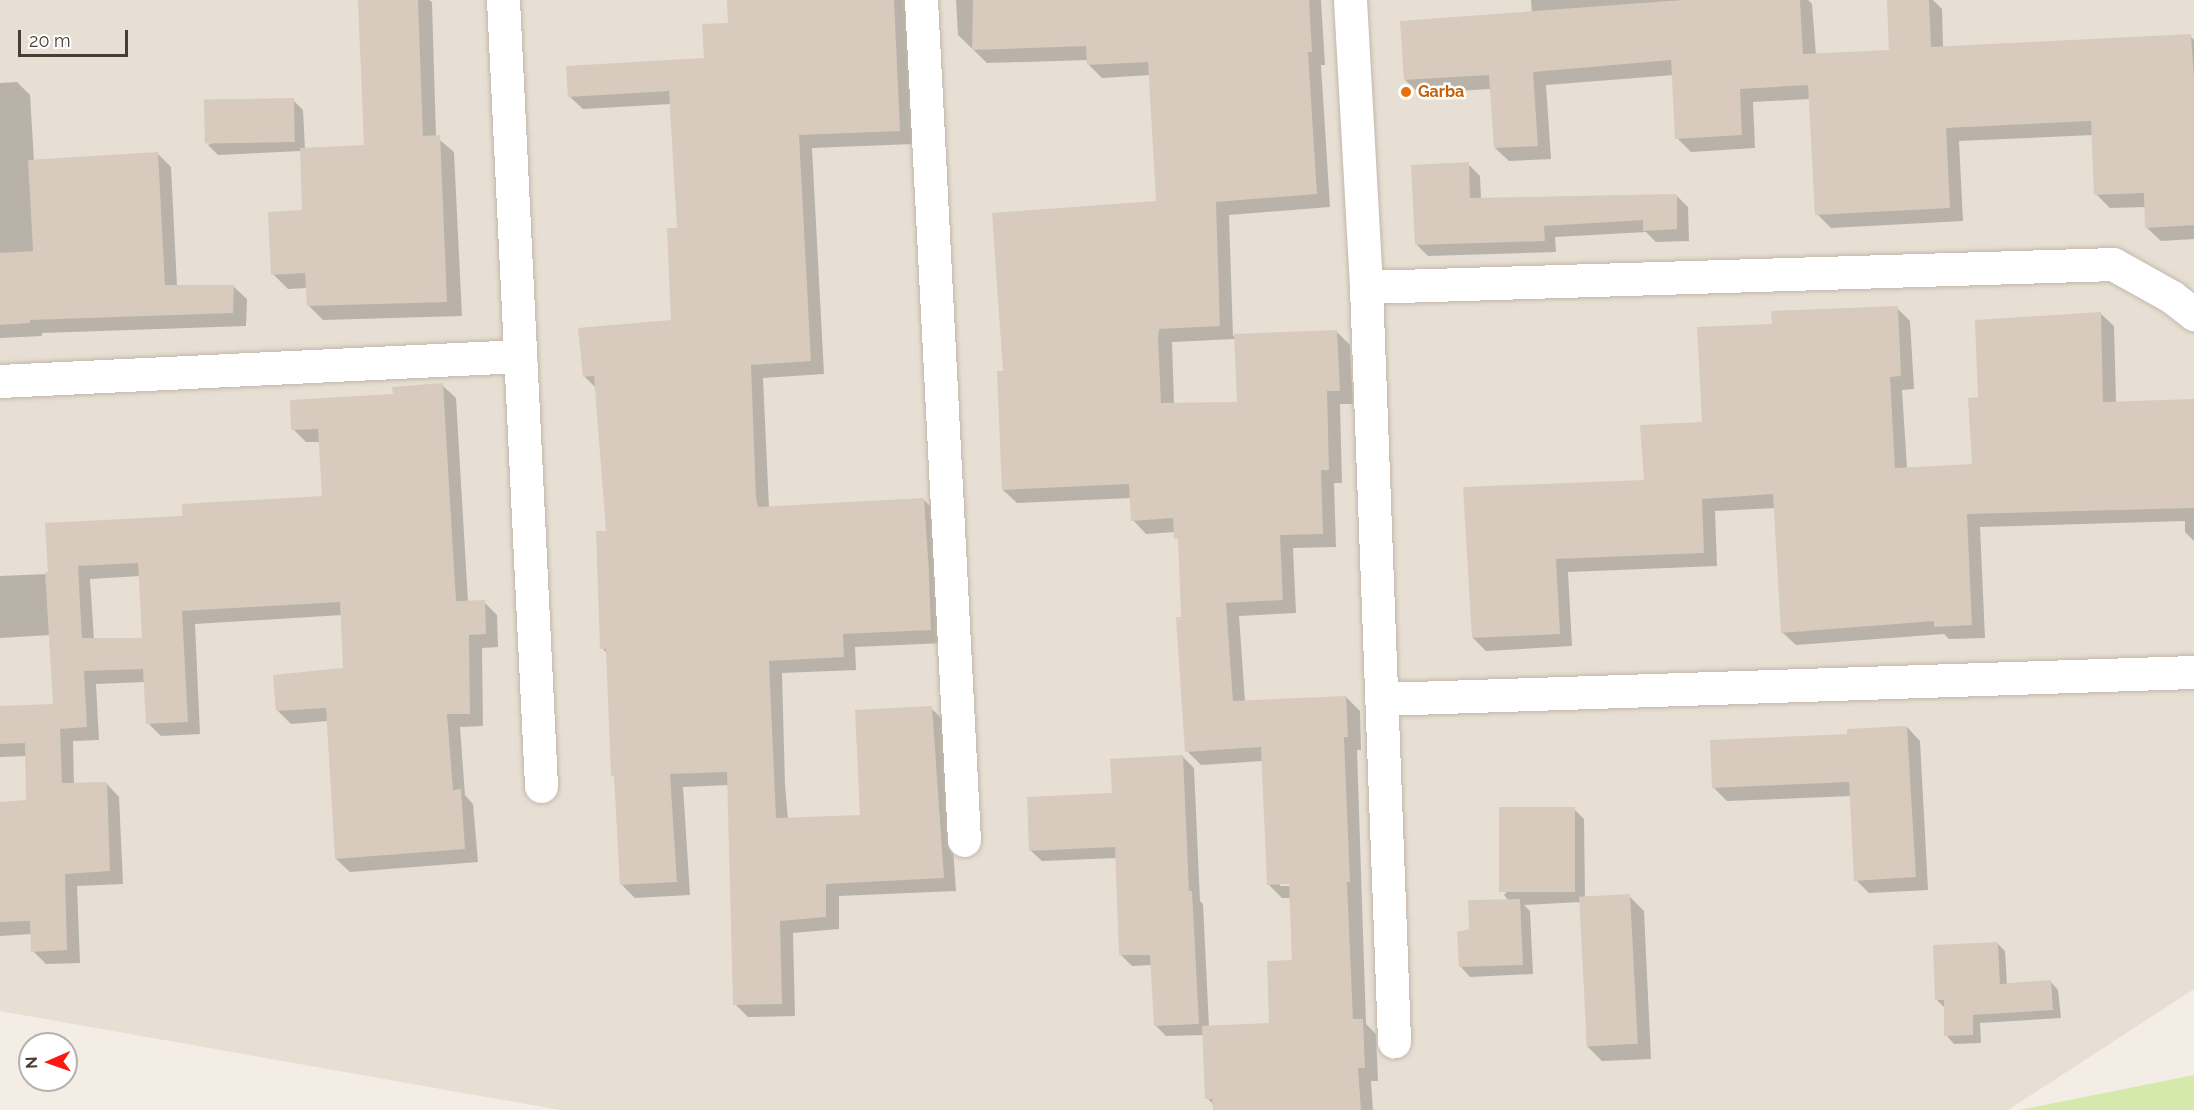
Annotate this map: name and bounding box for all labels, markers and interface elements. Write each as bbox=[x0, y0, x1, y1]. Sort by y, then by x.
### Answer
scale bar bbox=[21, 18, 130, 56]
text: 20 m bbox=[29, 30, 71, 51]
place label: Garba bbox=[1418, 82, 1464, 102]
marker: Garba bbox=[1399, 85, 1413, 99]
north arrow bbox=[18, 1032, 78, 1092]
text: N bbox=[22, 1056, 41, 1069]

